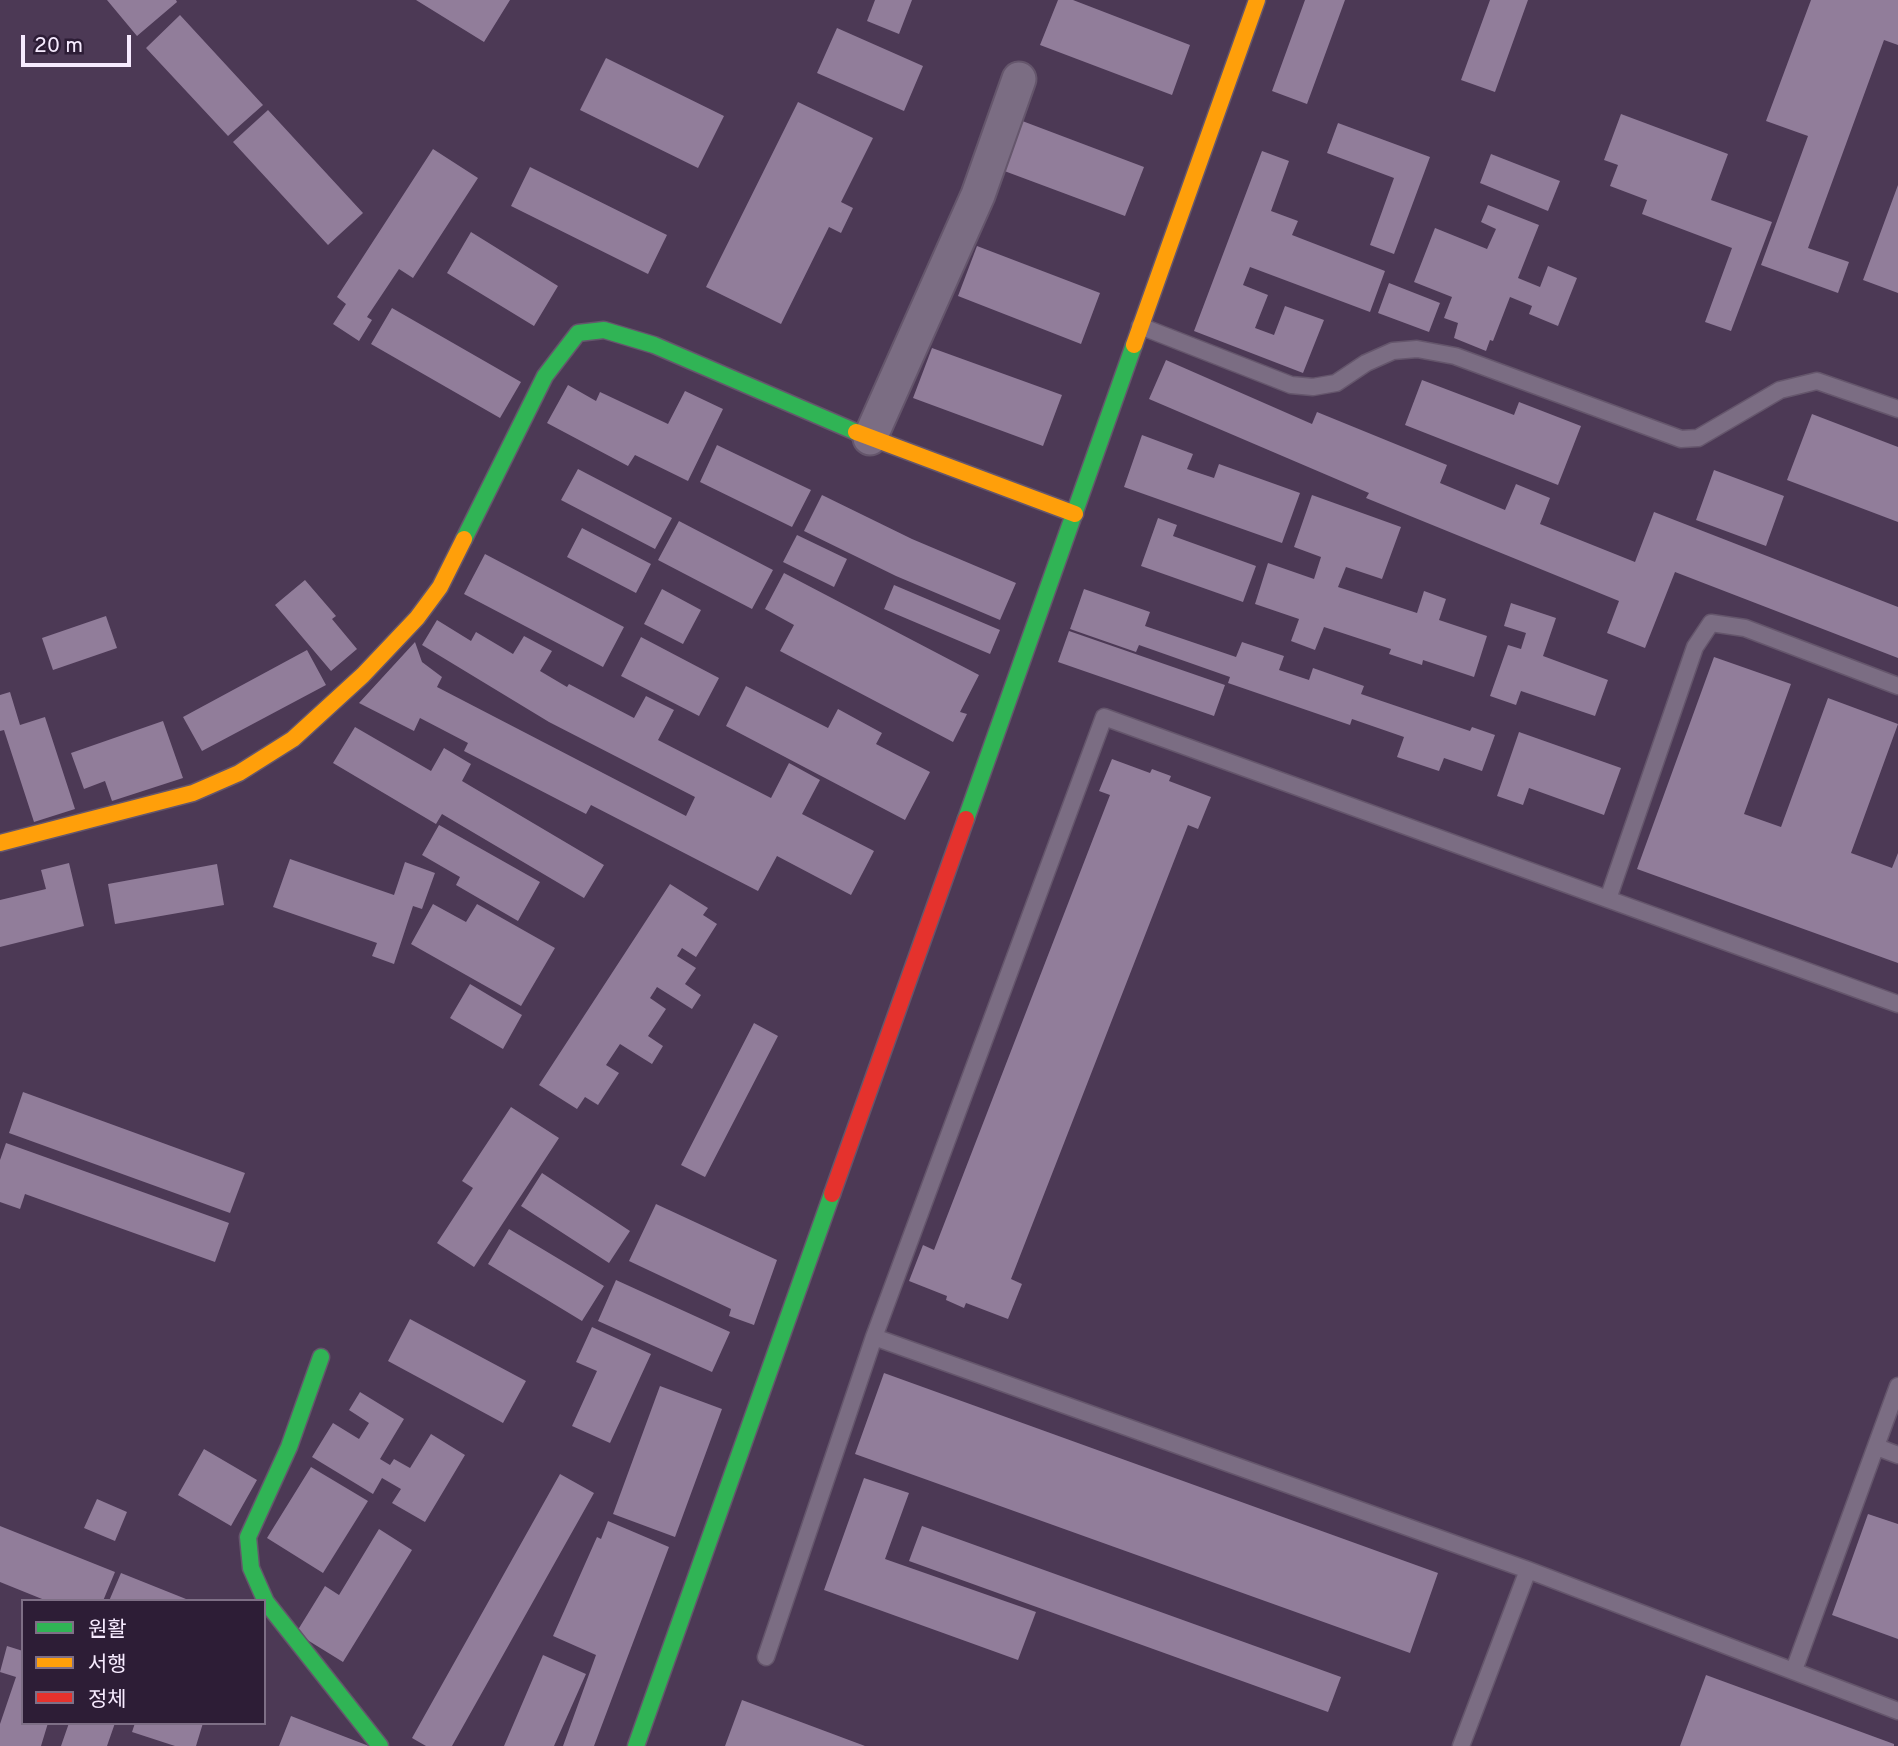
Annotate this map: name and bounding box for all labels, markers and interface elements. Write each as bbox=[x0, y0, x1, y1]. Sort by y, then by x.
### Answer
scale bar bbox=[24, 21, 135, 65]
text: 20 m bbox=[34, 33, 83, 60]
legend bbox=[21, 1599, 266, 1725]
text: 원활 bbox=[88, 1617, 127, 1644]
text: 서행 bbox=[88, 1652, 127, 1679]
text: 정체 bbox=[88, 1687, 127, 1714]

